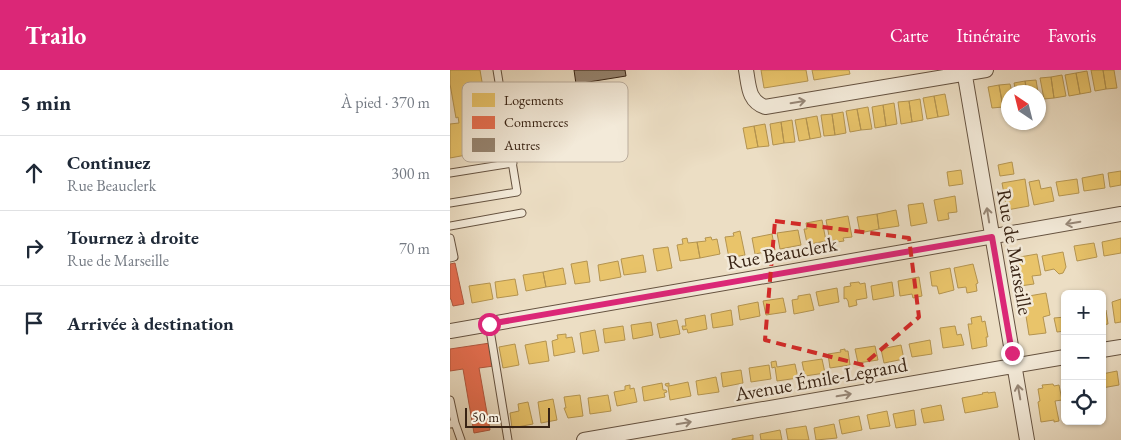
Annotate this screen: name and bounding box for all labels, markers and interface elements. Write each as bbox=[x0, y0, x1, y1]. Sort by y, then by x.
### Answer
text: Trailo bbox=[25, 20, 86, 51]
text: Carte bbox=[890, 24, 929, 47]
text: Itinéraire bbox=[957, 24, 1020, 47]
text: Favoris bbox=[1048, 24, 1096, 47]
legend bbox=[462, 82, 628, 162]
north arrow bbox=[1001, 85, 1046, 130]
text: 5 min bbox=[20, 89, 71, 116]
text: Logements bbox=[504, 91, 564, 109]
text: À pied · 370 m bbox=[341, 92, 430, 113]
one-way arrow bbox=[790, 96, 806, 106]
text: Commerces bbox=[504, 113, 569, 131]
text: Autres bbox=[503, 136, 541, 154]
text: Continuez bbox=[67, 150, 151, 175]
icon: ahead bbox=[20, 159, 48, 187]
text: 300 m bbox=[391, 163, 430, 184]
text: Rue Beauclerk bbox=[67, 175, 156, 196]
street label: Rue de Marseille bbox=[991, 187, 1039, 317]
one-way arrow bbox=[983, 207, 993, 223]
one-way arrow bbox=[1065, 218, 1081, 228]
text: Tournez à droite bbox=[67, 225, 199, 250]
street label: Rue Beauclerk bbox=[725, 230, 840, 275]
icon: right bbox=[20, 234, 48, 262]
text: 70 m bbox=[399, 238, 430, 259]
text: Rue de Marseille bbox=[67, 250, 169, 271]
map controls bbox=[1061, 290, 1106, 425]
button: + bbox=[1061, 290, 1106, 335]
icon: arrive bbox=[20, 309, 48, 337]
text: Arrivée à destination bbox=[67, 311, 234, 336]
route start bbox=[478, 313, 501, 336]
button: − bbox=[1061, 335, 1106, 380]
route end bbox=[1001, 342, 1024, 365]
street label: Avenue Émile-Legrand bbox=[732, 351, 910, 407]
button: locate bbox=[1061, 380, 1106, 425]
one-way arrow bbox=[1013, 384, 1023, 400]
one-way arrow bbox=[836, 390, 852, 400]
scale bar bbox=[465, 405, 550, 428]
text: 50 m bbox=[472, 408, 499, 426]
one-way arrow bbox=[675, 417, 691, 427]

